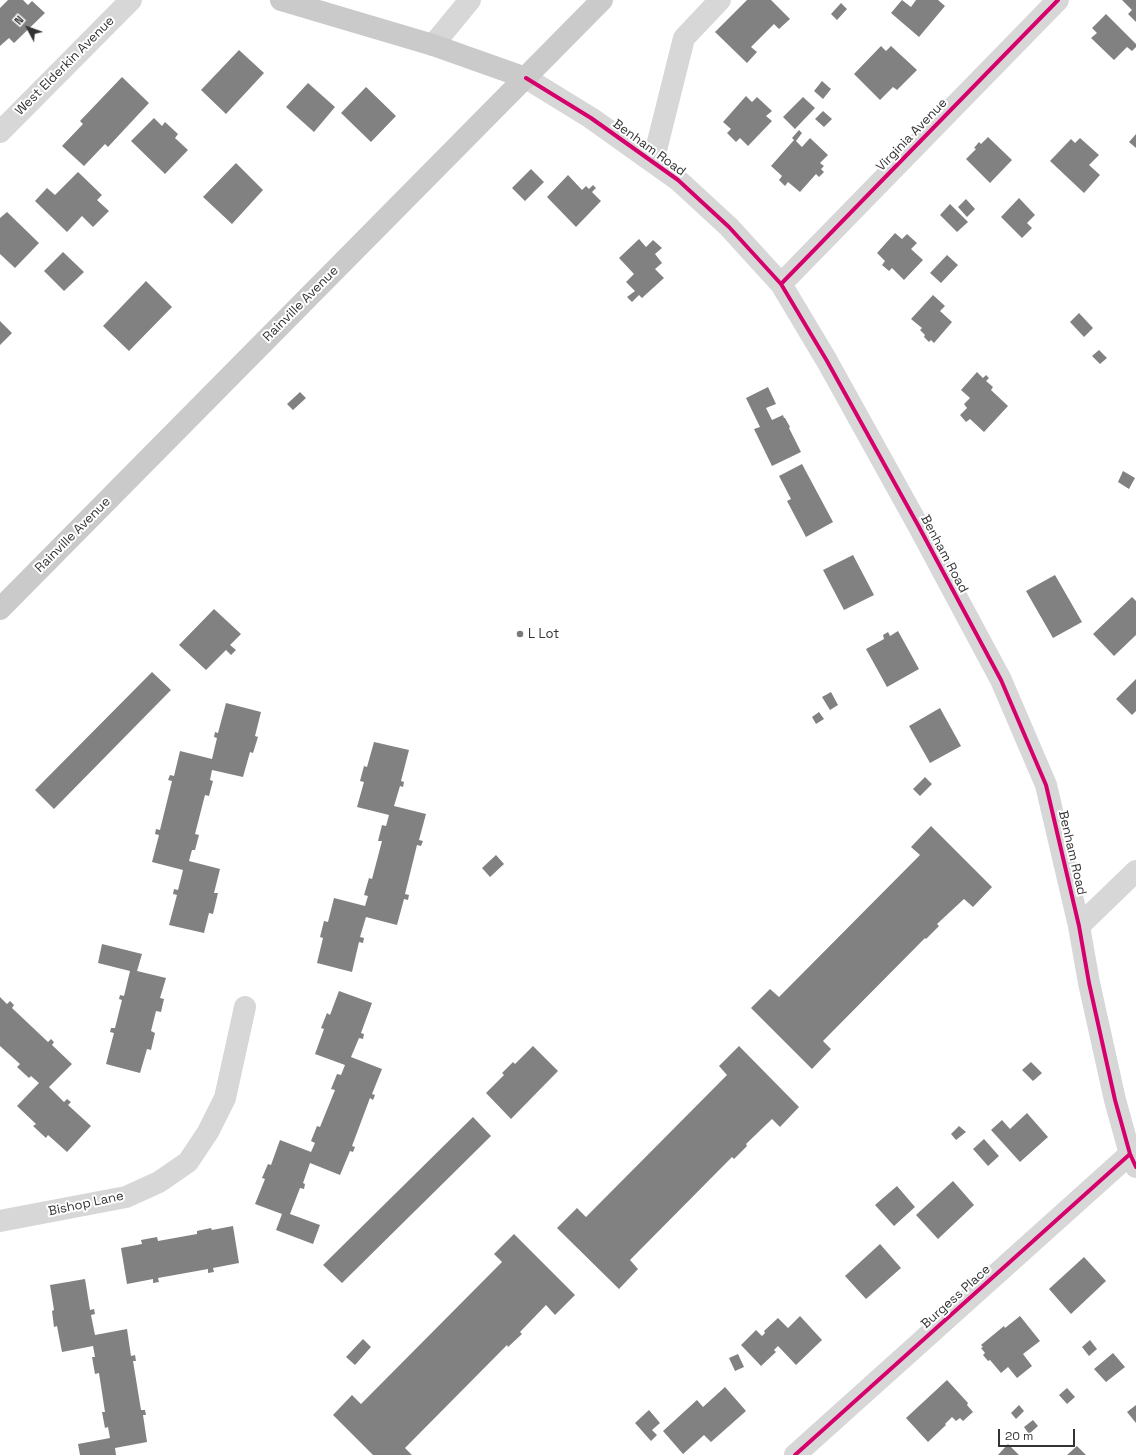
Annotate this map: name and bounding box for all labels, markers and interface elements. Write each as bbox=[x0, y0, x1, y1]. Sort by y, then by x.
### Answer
north arrow bbox=[8, 8, 48, 48]
text: N bbox=[11, 13, 27, 28]
street label: West Elderkin Avenue bbox=[12, 13, 118, 119]
street label: Virginia Avenue bbox=[873, 95, 951, 175]
street label: Benham Road bbox=[610, 116, 688, 180]
street label: Rainville Avenue bbox=[260, 263, 342, 345]
street label: Rainville Avenue bbox=[32, 494, 114, 576]
street label: Benham Road bbox=[917, 512, 971, 596]
place label: L Lot bbox=[528, 626, 559, 642]
marker: L Lot bbox=[515, 629, 525, 639]
street label: Benham Road bbox=[1055, 809, 1089, 897]
street label: Bishop Lane bbox=[47, 1188, 125, 1220]
street label: Burgess Place bbox=[918, 1262, 994, 1332]
scale bar bbox=[1000, 1421, 1077, 1447]
text: 20 m bbox=[1005, 1428, 1033, 1444]

